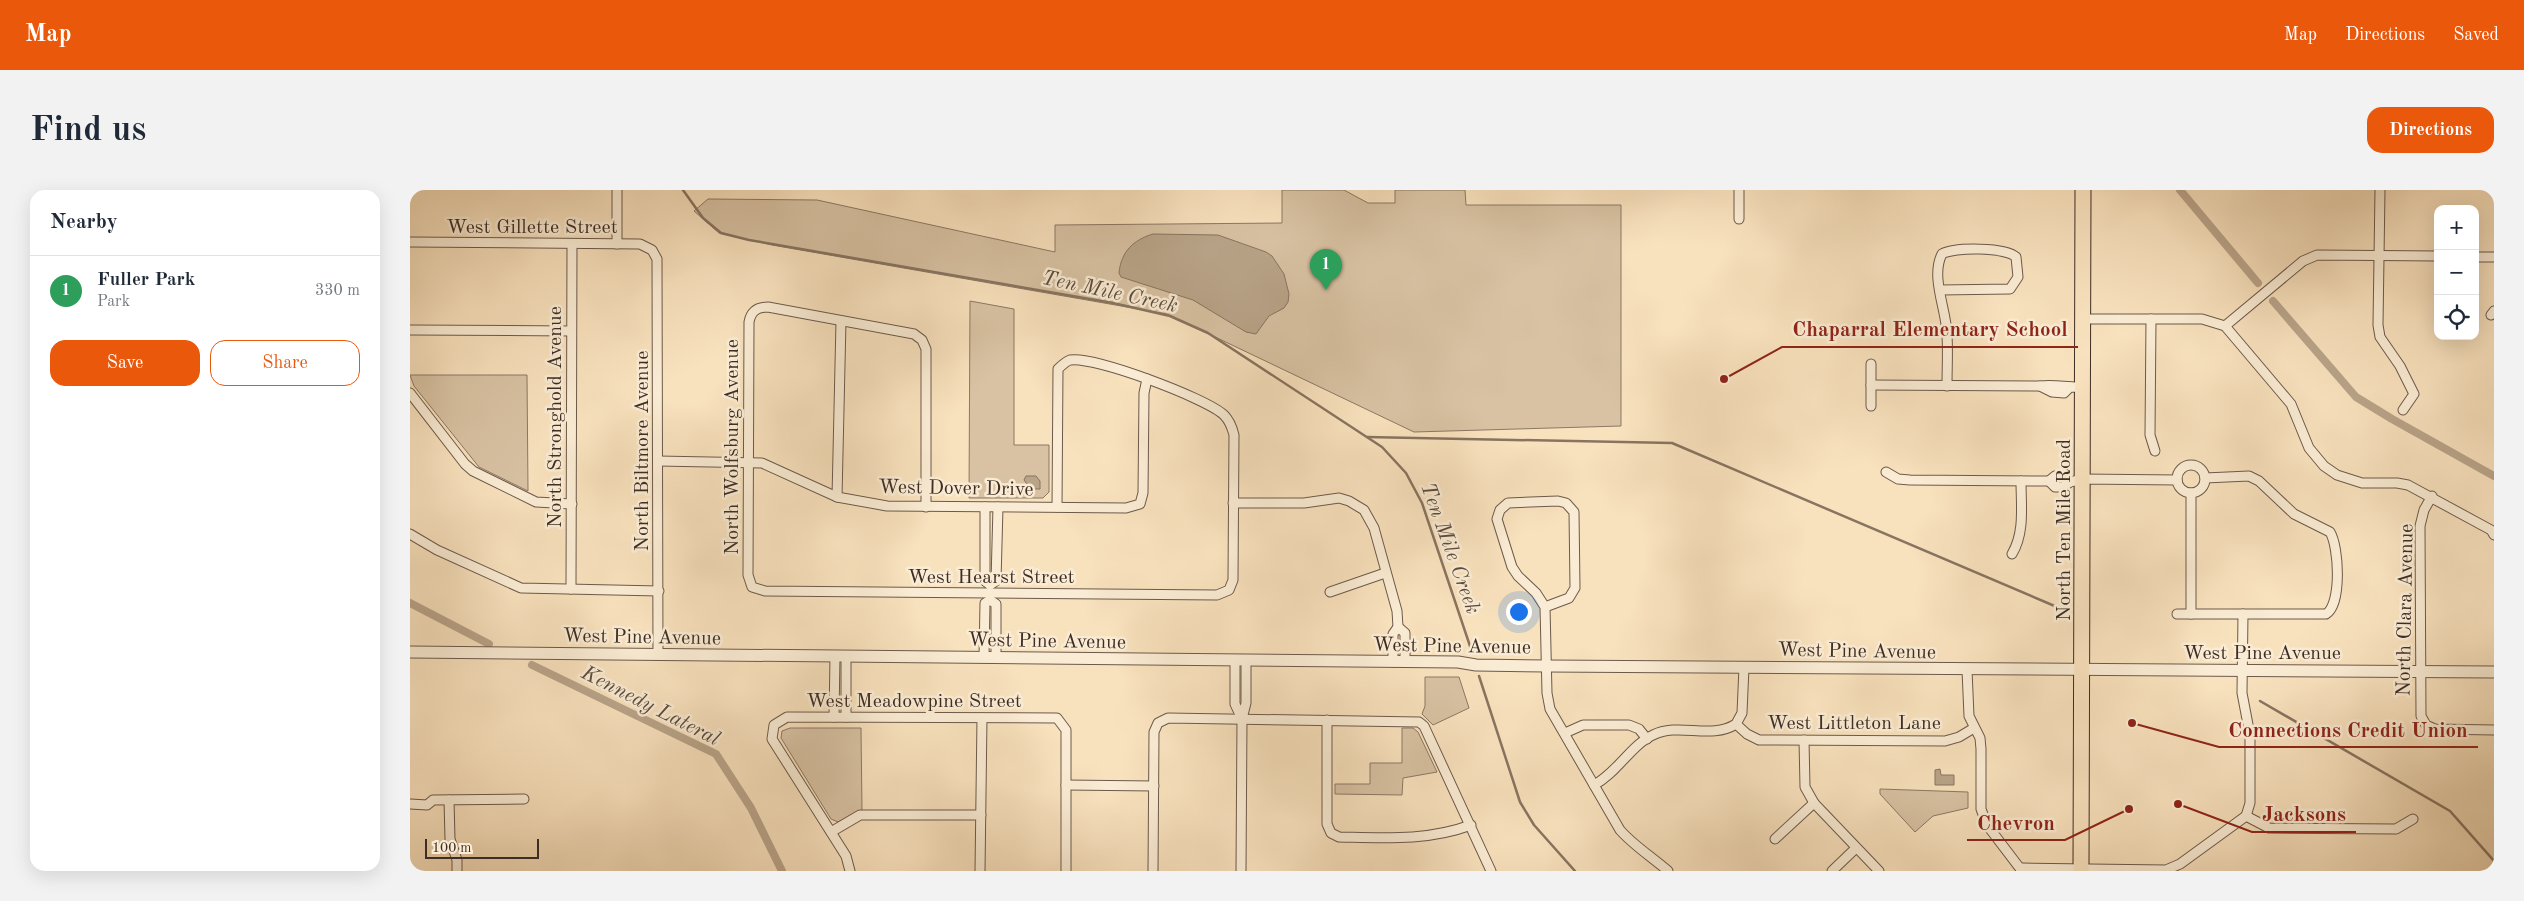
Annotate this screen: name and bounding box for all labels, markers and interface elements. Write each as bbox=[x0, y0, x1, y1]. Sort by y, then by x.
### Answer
text: Map bbox=[25, 23, 72, 47]
text: Map bbox=[2284, 26, 2317, 44]
text: Directions bbox=[2345, 26, 2425, 44]
text: Saved bbox=[2453, 26, 2499, 44]
button: Directions bbox=[2367, 107, 2494, 153]
text: Find us bbox=[30, 113, 146, 148]
map controls bbox=[2434, 205, 2479, 340]
button: + bbox=[2434, 205, 2479, 250]
text: Nearby bbox=[50, 212, 118, 233]
street label: West Gillette Street bbox=[446, 218, 618, 238]
pin: 1 bbox=[1310, 249, 1342, 290]
button: − bbox=[2434, 250, 2479, 295]
water label: Ten Mile Creek bbox=[1040, 268, 1179, 317]
text: Fuller Park bbox=[97, 271, 195, 290]
text: 1 bbox=[61, 283, 71, 299]
text: 330 m bbox=[315, 283, 360, 299]
text: Park bbox=[97, 294, 130, 310]
button: locate bbox=[2434, 295, 2479, 340]
street label: North Stronghold Avenue bbox=[546, 306, 566, 528]
callout: Chaparral Elementary School bbox=[1782, 311, 2078, 347]
text: Chaparral Elementary School bbox=[1792, 320, 2068, 341]
street label: North Wolfsburg Avenue bbox=[723, 339, 743, 555]
button: Save bbox=[50, 340, 200, 386]
button: Share bbox=[210, 340, 360, 386]
street label: North Biltmore Avenue bbox=[633, 351, 653, 551]
street label: North Ten Mile Road bbox=[2055, 439, 2075, 621]
street label: West Dover Drive bbox=[878, 478, 1034, 500]
water label: Ten Mile Creek bbox=[1416, 480, 1483, 617]
street label: North Clara Avenue bbox=[2394, 523, 2418, 697]
street label: West Hearst Street bbox=[907, 568, 1075, 588]
your location bbox=[1506, 599, 1532, 625]
street label: West Pine Avenue bbox=[563, 627, 721, 649]
street label: West Pine Avenue bbox=[968, 631, 1126, 653]
street label: West Pine Avenue bbox=[1373, 636, 1531, 658]
street label: West Pine Avenue bbox=[1778, 641, 1936, 663]
street label: West Pine Avenue bbox=[2183, 644, 2341, 664]
water label: Kennedy Lateral bbox=[577, 662, 723, 750]
street label: West Meadowpine Street bbox=[806, 692, 1022, 712]
callout: Connections Credit Union bbox=[2219, 711, 2478, 747]
street label: West Littleton Lane bbox=[1767, 714, 1941, 734]
text: Connections Credit Union bbox=[2228, 721, 2468, 742]
callout: Jacksons bbox=[2252, 796, 2356, 832]
callout: Chevron bbox=[1967, 804, 2065, 840]
text: Jacksons bbox=[2262, 805, 2346, 826]
text: Chevron bbox=[1977, 814, 2055, 835]
scale bar bbox=[425, 836, 539, 859]
text: 100 m bbox=[432, 841, 471, 855]

